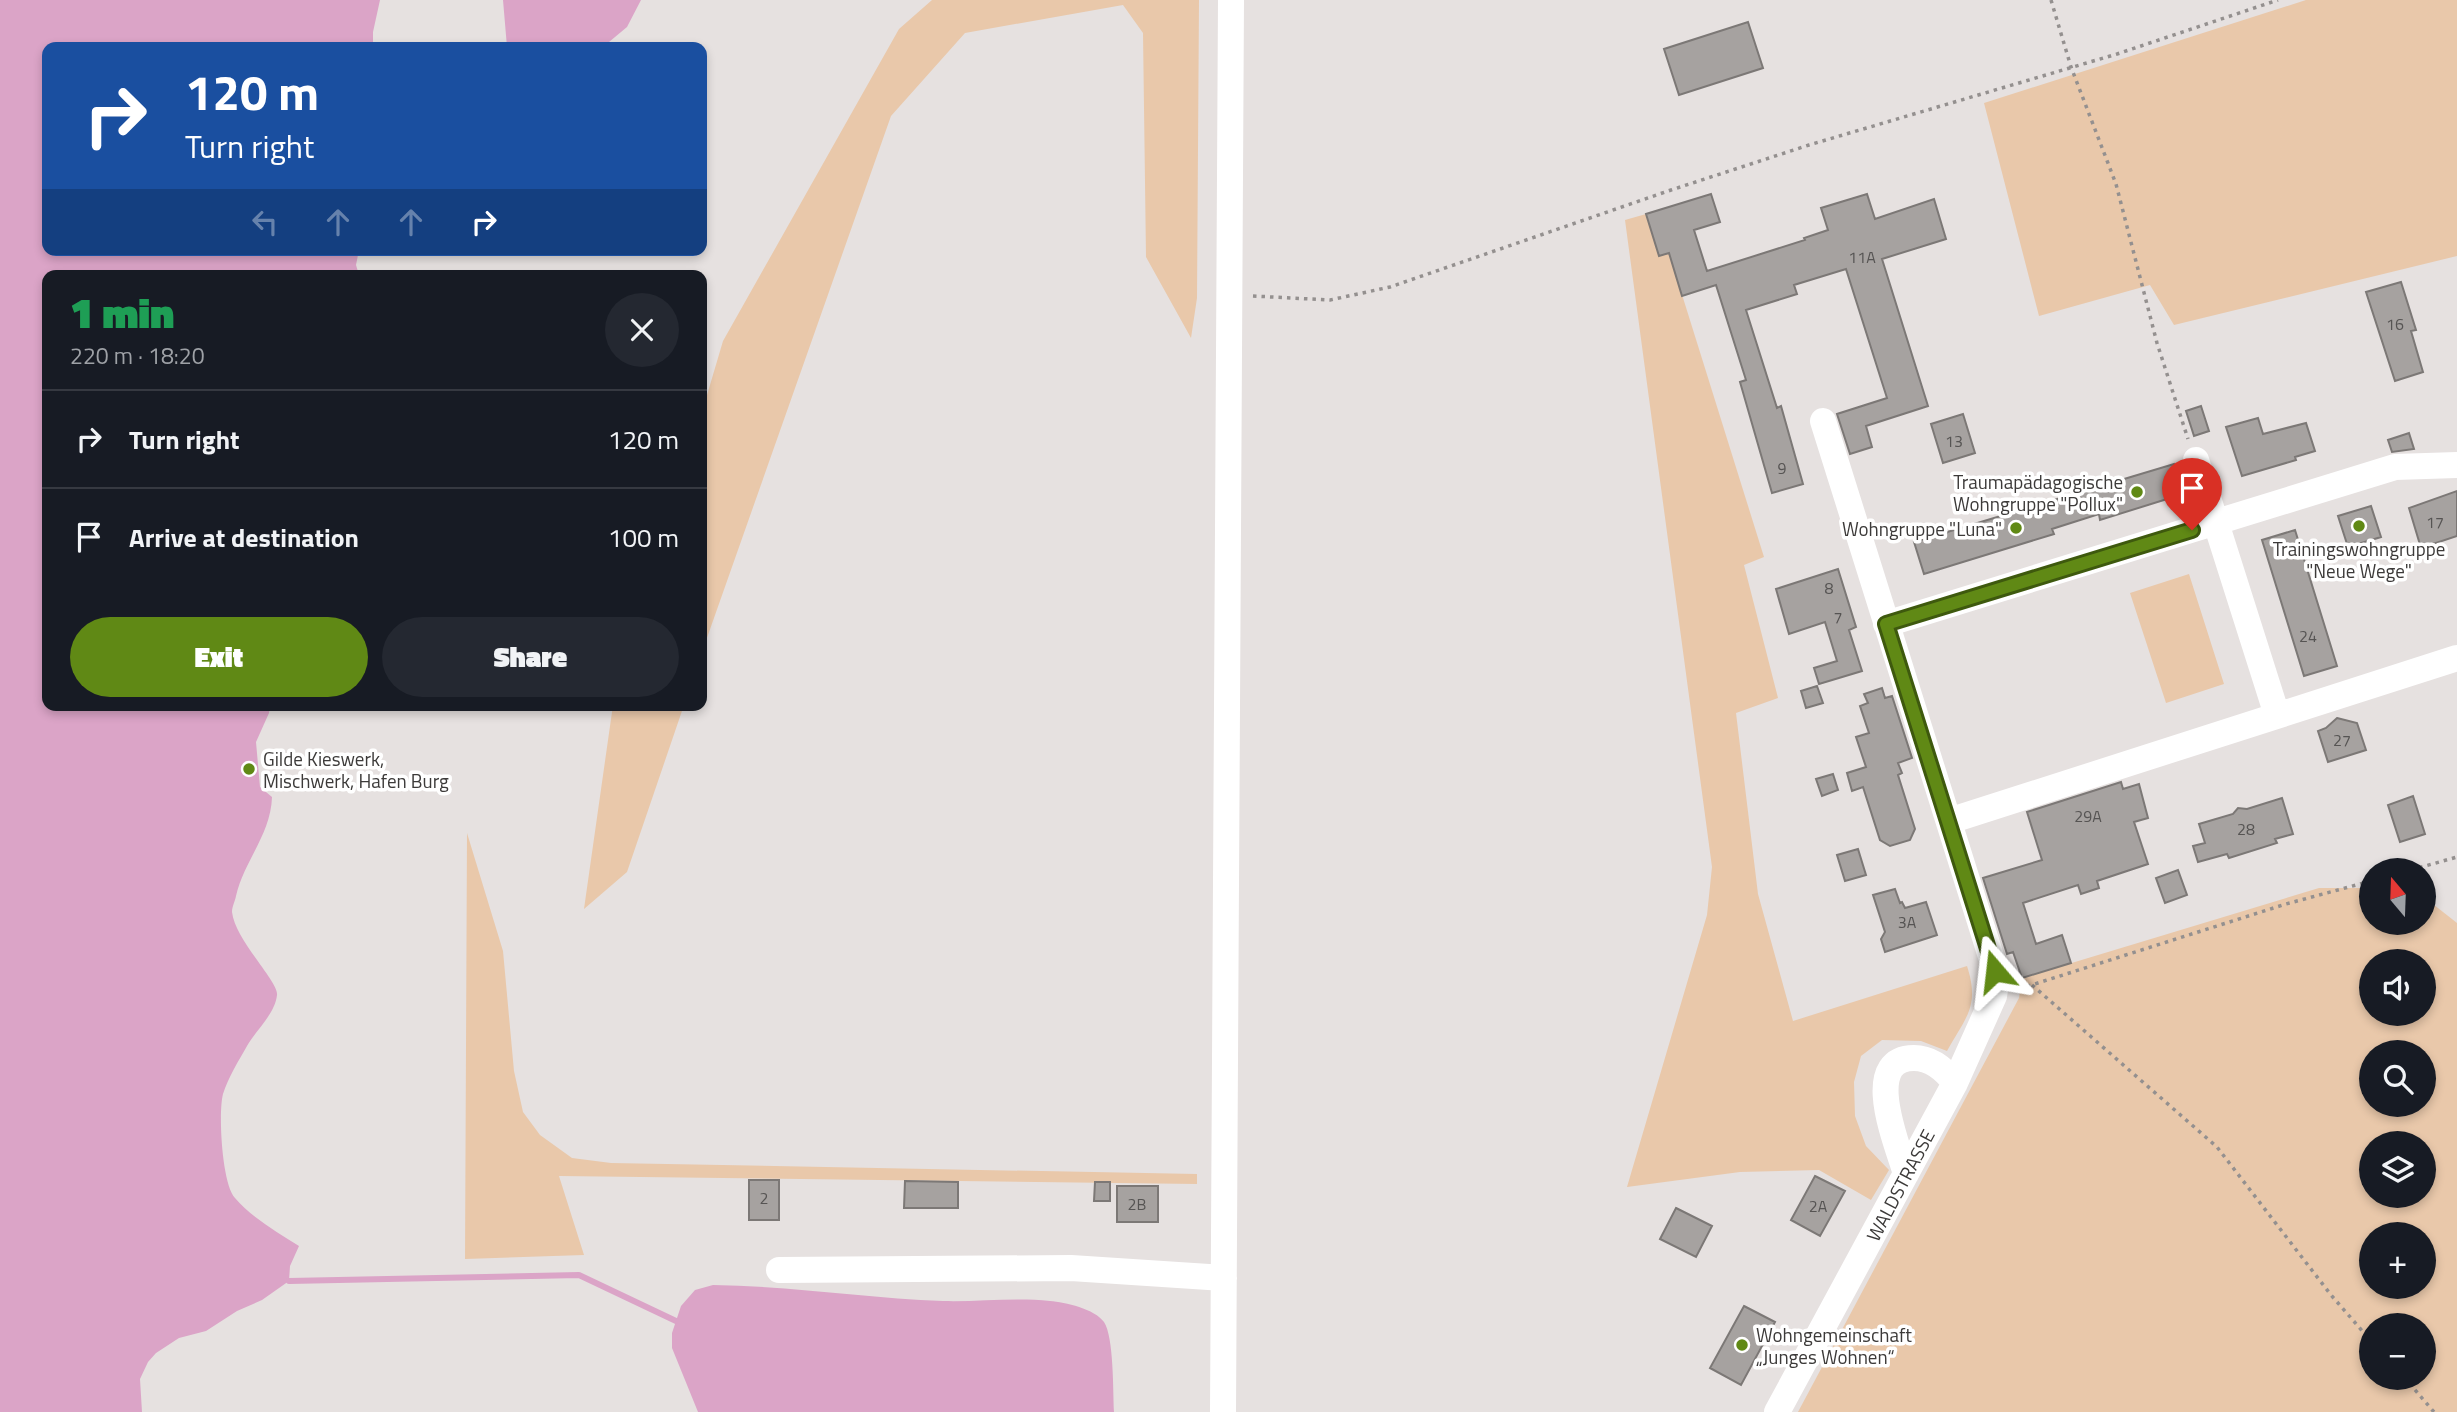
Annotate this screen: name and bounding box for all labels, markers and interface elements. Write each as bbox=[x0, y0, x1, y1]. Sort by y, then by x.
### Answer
text: 120 m bbox=[185, 54, 319, 129]
icon: right bbox=[70, 70, 161, 161]
text: Turn right bbox=[185, 122, 314, 170]
icon: left bbox=[246, 203, 284, 241]
icon: ahead bbox=[319, 203, 357, 241]
icon: ahead bbox=[392, 203, 430, 241]
icon: right bbox=[465, 203, 503, 241]
house number: 11A bbox=[1848, 245, 1876, 269]
text: 1 min bbox=[70, 280, 174, 344]
button: close bbox=[605, 293, 679, 367]
house number: 16 bbox=[2386, 312, 2404, 336]
text: 220 m · 18:20 bbox=[70, 338, 205, 373]
icon: right bbox=[70, 420, 108, 458]
text: Turn right bbox=[129, 420, 240, 459]
text: 120 m bbox=[608, 420, 679, 459]
house number: 13 bbox=[1945, 429, 1963, 453]
house number: 9 bbox=[1778, 456, 1787, 480]
pin bbox=[2162, 458, 2222, 530]
place label: Traumapädagogische Wohngruppe "Pollux" bbox=[1953, 467, 2123, 518]
icon: arrive bbox=[2173, 469, 2211, 507]
marker: Traumapädagogische Wohngruppe "Pollux" bbox=[2129, 484, 2145, 500]
house number: 17 bbox=[2426, 510, 2444, 534]
place label: Wohngruppe "Luna" bbox=[1842, 514, 2002, 543]
icon: arrive bbox=[70, 518, 108, 556]
text: Arrive at destination bbox=[129, 518, 359, 557]
text: 100 m bbox=[608, 518, 679, 557]
marker: Trainingswohngruppe "Neue Wege" bbox=[2351, 518, 2367, 534]
marker: Wohngruppe "Luna" bbox=[2008, 520, 2024, 536]
place label: Trainingswohngruppe "Neue Wege" bbox=[2273, 534, 2445, 585]
house number: 8 bbox=[1825, 576, 1834, 600]
house number: 7 bbox=[1834, 605, 1842, 629]
button: Exit bbox=[70, 617, 368, 697]
button: Share bbox=[382, 617, 679, 697]
house number: 24 bbox=[2299, 624, 2317, 648]
house number: 27 bbox=[2333, 728, 2351, 752]
place label: Gilde Kieswerk, Mischwerk, Hafen Burg bbox=[263, 744, 449, 795]
marker: Gilde Kieswerk, Mischwerk, Hafen Burg bbox=[241, 761, 257, 777]
house number: 29A bbox=[2074, 804, 2102, 828]
house number: 28 bbox=[2237, 817, 2255, 841]
north arrow bbox=[2359, 858, 2436, 934]
map controls bbox=[2359, 858, 2436, 1390]
house number: 3A bbox=[1898, 910, 1917, 934]
position arrow bbox=[1958, 934, 2032, 1008]
button: sound bbox=[2359, 949, 2436, 1026]
button: search bbox=[2359, 1040, 2436, 1117]
street label: WALDSTRASSE bbox=[1858, 1124, 1942, 1246]
button: layers bbox=[2359, 1131, 2436, 1208]
house number: 2 bbox=[760, 1186, 768, 1210]
house number: 2B bbox=[1128, 1192, 1147, 1216]
house number: 2A bbox=[1809, 1194, 1828, 1218]
button: + bbox=[2359, 1222, 2436, 1299]
button: − bbox=[2359, 1313, 2436, 1390]
place label: Wohngemeinschaft „Junges Wohnen“ bbox=[1756, 1320, 1912, 1371]
marker: Wohngemeinschaft „Junges Wohnen“ bbox=[1734, 1337, 1750, 1353]

